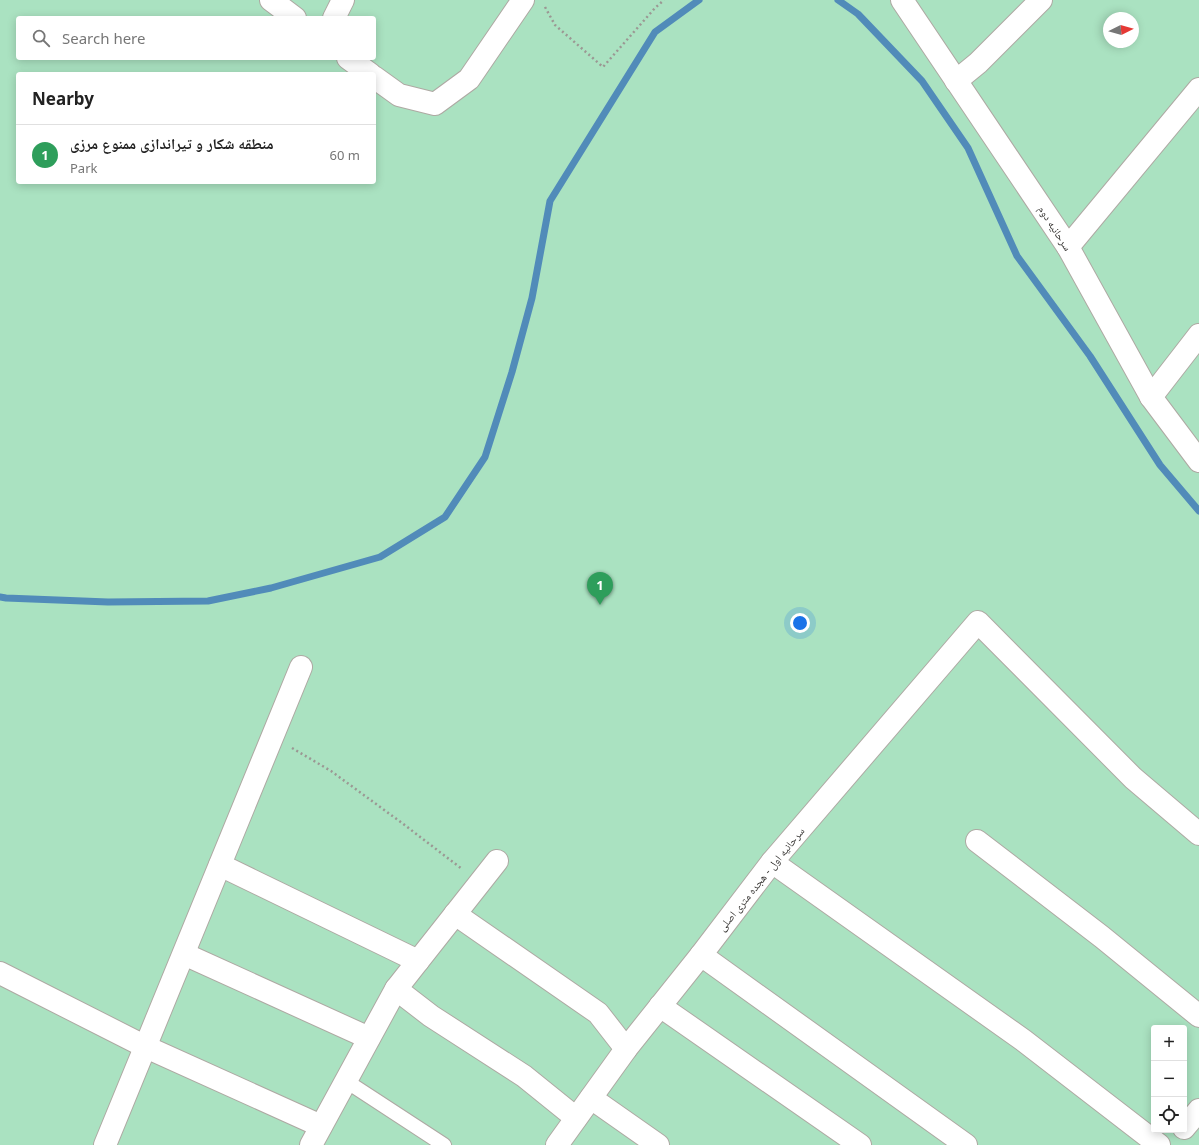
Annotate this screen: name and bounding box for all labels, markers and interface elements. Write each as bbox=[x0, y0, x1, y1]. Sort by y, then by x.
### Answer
north arrow bbox=[1103, 12, 1139, 48]
search box bbox=[16, 16, 376, 60]
icon: search bbox=[30, 27, 52, 49]
text: Search here bbox=[62, 28, 145, 48]
text: Nearby bbox=[32, 87, 94, 110]
text: منطقه شکار و تیراندازی ممنوع مرزی bbox=[70, 133, 274, 153]
text: 1 bbox=[41, 146, 49, 164]
text: 60 m bbox=[330, 146, 360, 164]
text: Park bbox=[70, 159, 97, 177]
street label: سرحانیه دوم bbox=[1035, 202, 1076, 253]
pin: 1 bbox=[587, 572, 613, 605]
your location bbox=[790, 613, 810, 633]
street label: سرحانیه اول - هجده متری اصلی bbox=[714, 823, 807, 934]
map controls bbox=[1151, 1025, 1187, 1133]
button: + bbox=[1151, 1025, 1187, 1061]
button: − bbox=[1151, 1061, 1187, 1097]
button: locate bbox=[1151, 1097, 1187, 1133]

